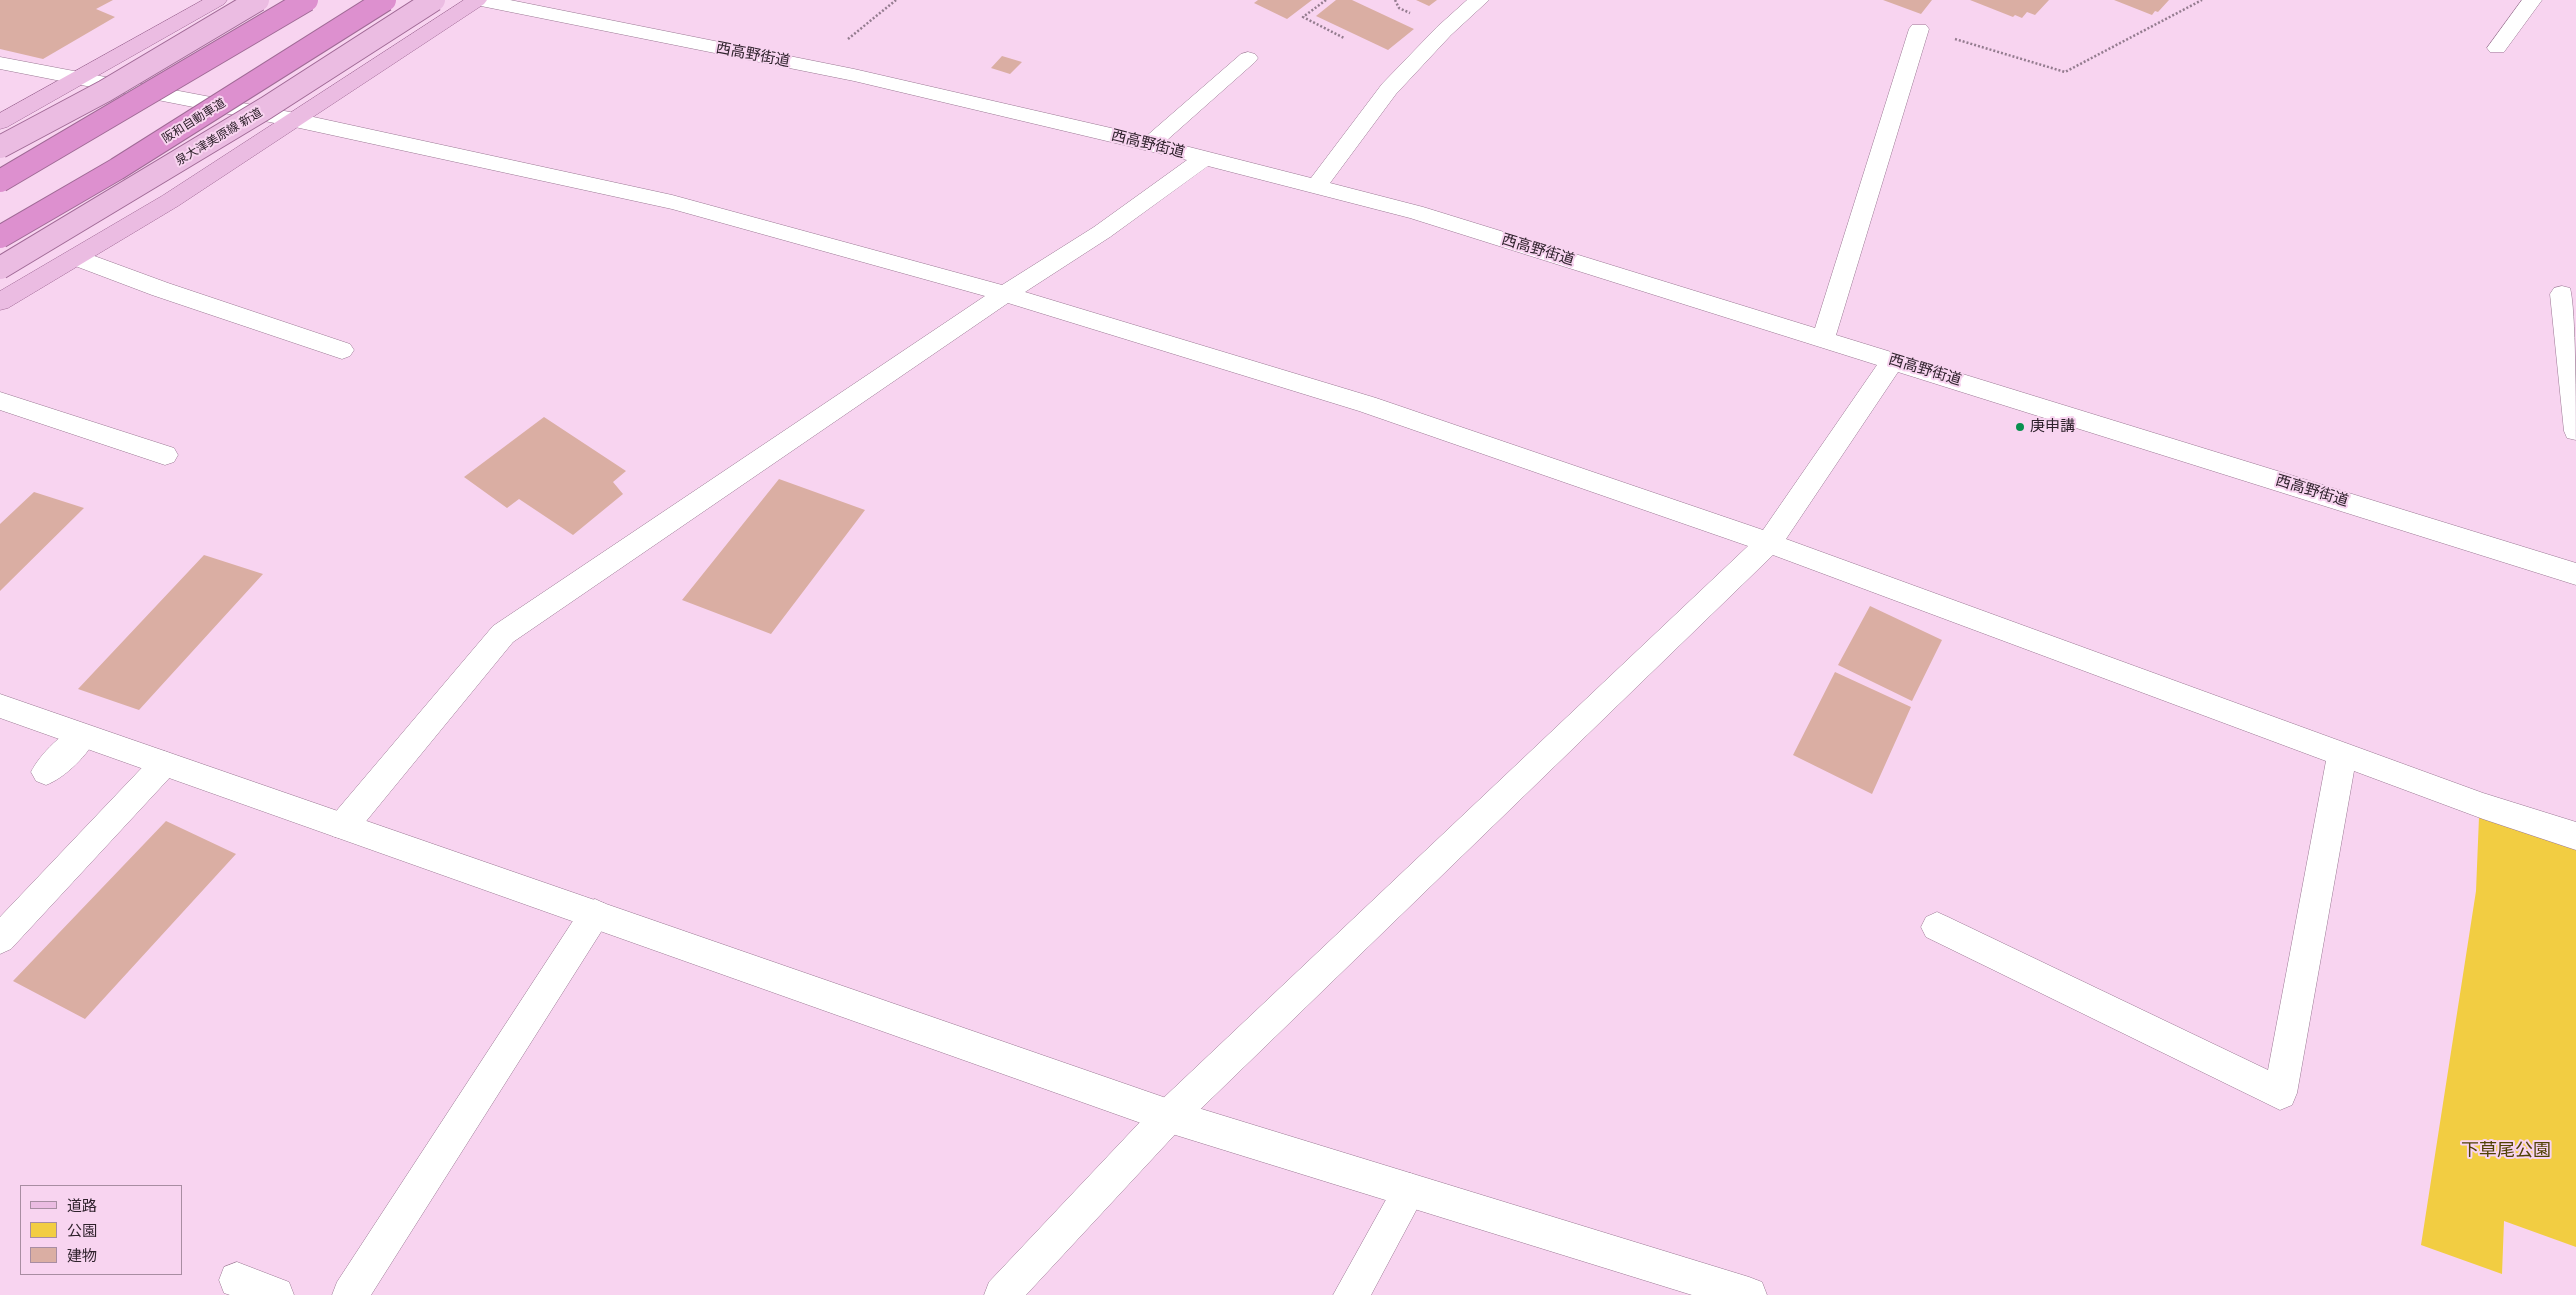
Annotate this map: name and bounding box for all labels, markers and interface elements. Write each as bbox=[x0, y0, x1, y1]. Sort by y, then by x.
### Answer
street label: 西高野街道 bbox=[714, 39, 792, 71]
street label: 阪和自動車道 bbox=[160, 96, 228, 146]
street label: 泉大津美原線 新道 bbox=[173, 105, 265, 169]
street label: 西高野街道 bbox=[1109, 126, 1187, 162]
street label: 西高野街道 bbox=[1500, 230, 1576, 270]
street label: 西高野街道 bbox=[1887, 350, 1963, 390]
place label: 庚申講 bbox=[2030, 418, 2075, 436]
marker: 庚申講 bbox=[2014, 421, 2026, 433]
street label: 西高野街道 bbox=[2274, 471, 2350, 511]
park label: 下草尾公園 bbox=[2461, 1140, 2551, 1162]
legend bbox=[20, 1185, 182, 1275]
text: 道路 bbox=[67, 1196, 97, 1215]
text: 公園 bbox=[67, 1221, 97, 1240]
text: 建物 bbox=[67, 1246, 97, 1265]

